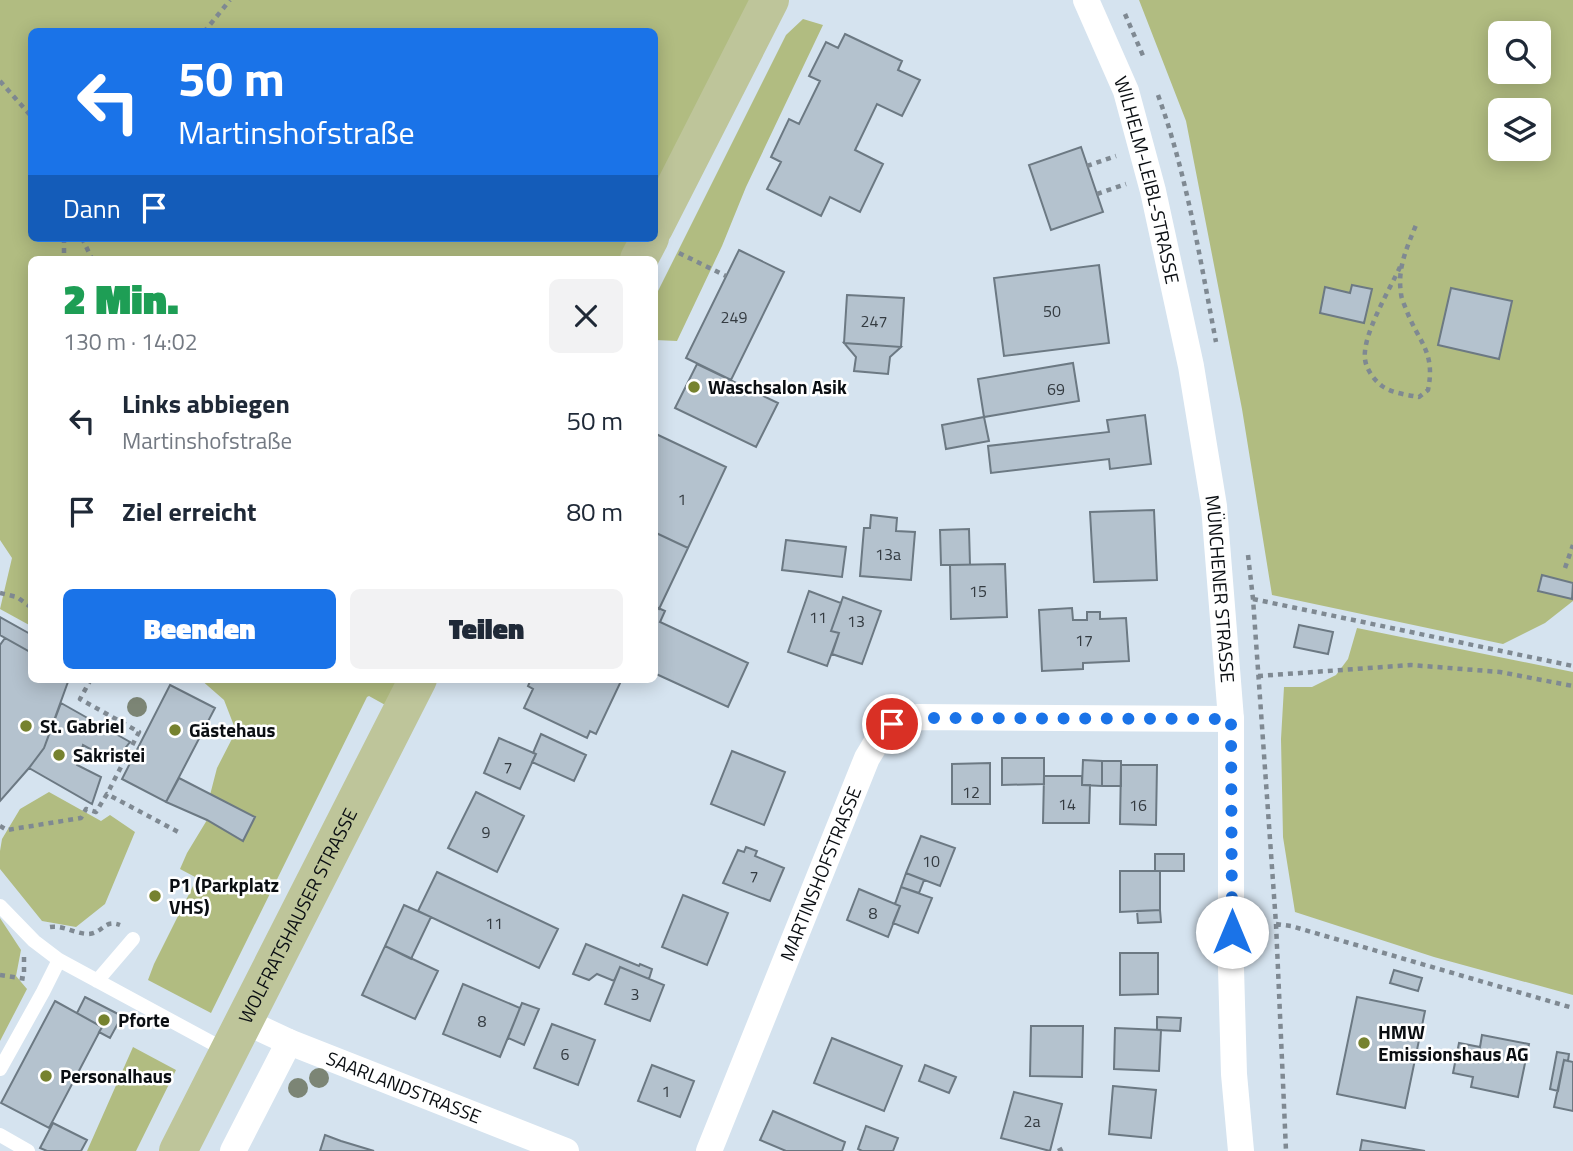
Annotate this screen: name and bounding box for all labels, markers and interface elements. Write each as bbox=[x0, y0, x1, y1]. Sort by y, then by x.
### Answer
map controls bbox=[1488, 21, 1551, 161]
button: search bbox=[1488, 21, 1551, 84]
text: 50 m bbox=[178, 40, 285, 115]
icon: left bbox=[63, 56, 154, 147]
street label: WILHELM-LEIBL-STRASSE bbox=[1107, 71, 1188, 286]
button: layers bbox=[1488, 98, 1551, 161]
text: Martinshofstraße bbox=[178, 108, 415, 156]
text: Dann bbox=[63, 189, 121, 228]
icon: arrive bbox=[135, 189, 173, 227]
text: 2 Min. bbox=[63, 266, 179, 330]
button: close bbox=[549, 279, 623, 353]
house number: 50 bbox=[1043, 299, 1061, 323]
house number: 249 bbox=[721, 305, 747, 329]
house number: 247 bbox=[861, 309, 887, 333]
text: 130 m · 14:02 bbox=[63, 324, 198, 359]
place label: Waschsalon Asik bbox=[708, 372, 847, 401]
house number: 69 bbox=[1047, 377, 1065, 401]
marker: Waschsalon Asik bbox=[686, 379, 702, 395]
text: Links abbiegen bbox=[122, 384, 290, 423]
text: 50 m bbox=[566, 401, 623, 440]
icon: left bbox=[63, 402, 101, 440]
text: Martinshofstraße bbox=[122, 423, 292, 458]
house number: 1 bbox=[678, 487, 686, 511]
text: Ziel erreicht bbox=[122, 492, 257, 531]
text: 80 m bbox=[566, 492, 623, 531]
icon: arrive bbox=[63, 493, 101, 531]
street label: MÜNCHENER STRASSE bbox=[1198, 493, 1243, 684]
house number: 13a bbox=[875, 542, 901, 566]
house number: 15 bbox=[969, 579, 987, 603]
button: Beenden bbox=[63, 589, 336, 669]
button: Teilen bbox=[350, 589, 623, 669]
house number: 11 bbox=[809, 605, 827, 629]
house number: 13 bbox=[847, 609, 865, 633]
house number: 17 bbox=[1075, 628, 1093, 652]
pin bbox=[862, 694, 922, 754]
icon: arrive bbox=[873, 705, 911, 743]
place label: St. Gabriel bbox=[40, 711, 125, 740]
place label: Gästehaus bbox=[189, 715, 276, 744]
marker: St. Gabriel bbox=[18, 718, 34, 734]
marker: Gästehaus bbox=[167, 722, 183, 738]
place label: Sakristei bbox=[73, 740, 145, 769]
marker: Sakristei bbox=[51, 747, 67, 763]
house number: 7 bbox=[504, 755, 512, 779]
house number: 12 bbox=[962, 780, 980, 804]
street label: MARTINSHOFSTRASSE bbox=[772, 782, 868, 965]
house number: 14 bbox=[1058, 792, 1076, 816]
house number: 16 bbox=[1129, 793, 1147, 817]
street label: WOLFRATSHAUSER STRASSE bbox=[230, 803, 364, 1028]
house number: 9 bbox=[482, 820, 491, 844]
house number: 10 bbox=[922, 849, 940, 873]
house number: 7 bbox=[750, 864, 758, 888]
place label: P1 (Parkplatz VHS) bbox=[169, 870, 279, 921]
marker: P1 (Parkplatz VHS) bbox=[147, 888, 163, 904]
position arrow bbox=[1195, 895, 1269, 969]
house number: 8 bbox=[869, 901, 878, 925]
house number: 11 bbox=[485, 911, 503, 935]
house number: 3 bbox=[631, 982, 639, 1006]
place label: Pforte bbox=[118, 1005, 170, 1034]
house number: 8 bbox=[478, 1009, 487, 1033]
marker: Pforte bbox=[96, 1012, 112, 1028]
place label: HMW Emissionshaus AG bbox=[1378, 1017, 1529, 1068]
marker: HMW Emissionshaus AG bbox=[1356, 1035, 1372, 1051]
house number: 6 bbox=[561, 1042, 570, 1066]
street label: SAARLANDSTRASSE bbox=[322, 1043, 486, 1130]
place label: Personalhaus bbox=[60, 1061, 172, 1090]
marker: Personalhaus bbox=[38, 1068, 54, 1084]
house number: 1 bbox=[662, 1079, 670, 1103]
house number: 2a bbox=[1024, 1109, 1040, 1133]

